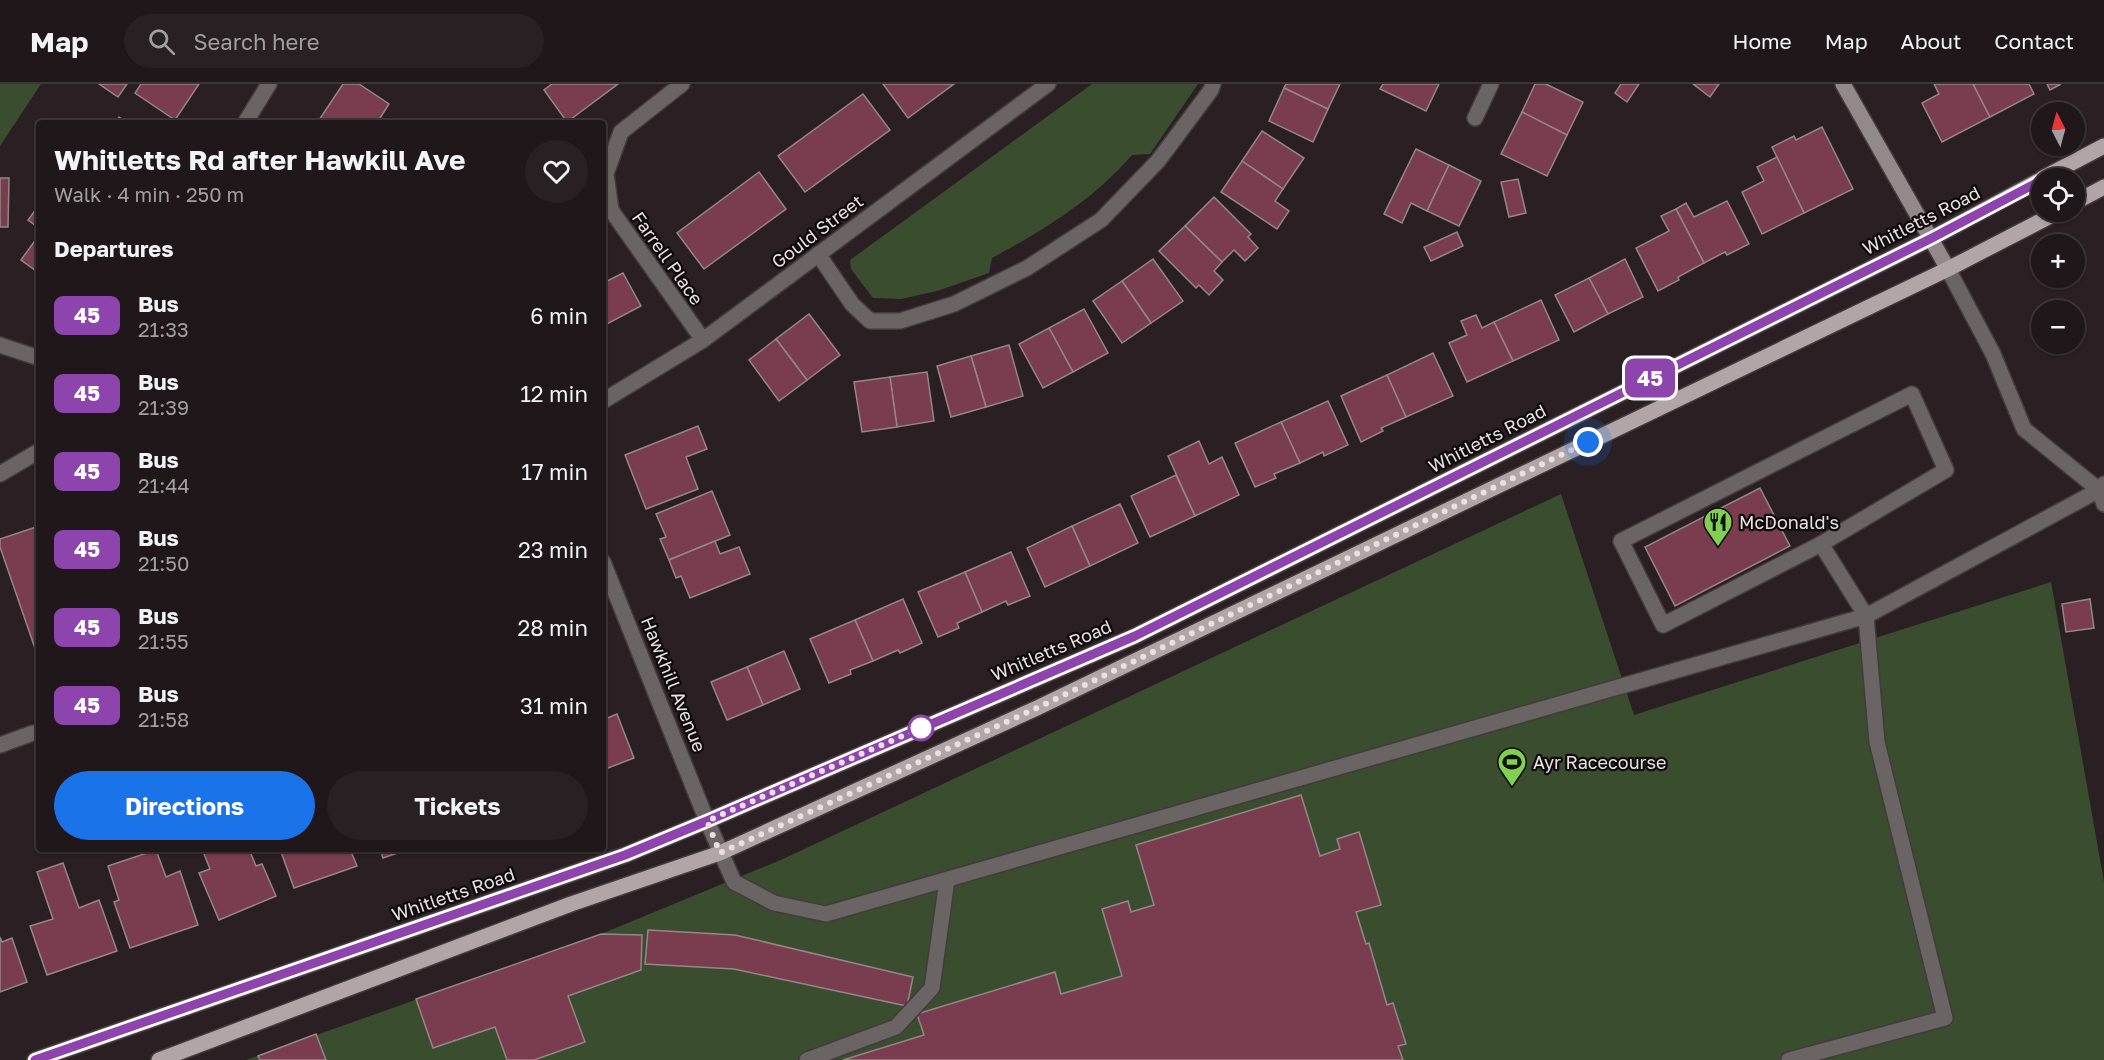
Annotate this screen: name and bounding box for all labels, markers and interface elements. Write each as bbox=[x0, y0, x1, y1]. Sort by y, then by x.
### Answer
search box bbox=[124, 14, 544, 68]
text: Map bbox=[30, 25, 88, 58]
icon: search bbox=[145, 25, 178, 58]
text: Search here bbox=[193, 28, 319, 55]
text: Home bbox=[1732, 28, 1792, 54]
text: Map bbox=[1825, 28, 1868, 54]
text: About bbox=[1901, 28, 1961, 54]
text: Contact bbox=[1994, 28, 2074, 54]
north arrow bbox=[2031, 102, 2085, 156]
map controls bbox=[2031, 102, 2085, 354]
button: heart bbox=[525, 140, 588, 203]
text: Whitletts Rd after Hawkill Ave bbox=[54, 143, 465, 176]
button: locate bbox=[2031, 168, 2085, 222]
street label: Whitletts Road bbox=[1859, 181, 1983, 259]
text: Walk · 4 min · 250 m bbox=[54, 182, 244, 206]
street label: Gould Street bbox=[767, 189, 867, 273]
street label: Farrell Place bbox=[628, 207, 708, 309]
button: + bbox=[2031, 234, 2085, 288]
text: Departures bbox=[54, 235, 173, 262]
text: Bus bbox=[138, 290, 179, 317]
button: − bbox=[2031, 300, 2085, 354]
text: 45 bbox=[74, 302, 100, 328]
text: 6 min bbox=[530, 302, 588, 329]
text: 21:33 bbox=[138, 317, 189, 341]
line badge: 45 bbox=[1623, 358, 1677, 398]
text: 45 bbox=[1637, 365, 1663, 391]
text: Bus bbox=[138, 368, 179, 395]
text: 45 bbox=[74, 380, 100, 406]
text: 12 min bbox=[520, 380, 588, 407]
text: 21:39 bbox=[138, 395, 189, 419]
street label: Whitletts Road bbox=[1425, 399, 1549, 477]
your location bbox=[1573, 427, 1603, 457]
text: Bus bbox=[138, 446, 179, 473]
text: 45 bbox=[74, 458, 100, 484]
text: 17 min bbox=[521, 458, 588, 485]
text: 21:44 bbox=[138, 473, 190, 497]
restaurant icon: McDonald's bbox=[1702, 506, 1734, 548]
place label: McDonald's bbox=[1739, 511, 1839, 533]
text: Bus bbox=[138, 524, 179, 551]
text: 45 bbox=[74, 536, 100, 562]
text: 23 min bbox=[518, 536, 588, 563]
text: 21:50 bbox=[138, 551, 189, 575]
text: Bus bbox=[138, 602, 179, 629]
street label: Hawkhill Avenue bbox=[637, 613, 711, 755]
text: 45 bbox=[74, 614, 100, 640]
text: 28 min bbox=[517, 614, 588, 641]
street label: Whitletts Road bbox=[987, 615, 1115, 685]
text: 21:55 bbox=[138, 629, 189, 653]
text: Bus bbox=[138, 680, 179, 707]
text: 45 bbox=[74, 692, 100, 718]
text: 31 min bbox=[520, 692, 588, 719]
text: 21:58 bbox=[138, 707, 189, 731]
unlabelled marker bbox=[908, 715, 934, 741]
sports icon: Ayr Racecourse bbox=[1496, 746, 1528, 788]
place label: Ayr Racecourse bbox=[1533, 751, 1667, 773]
button: Directions bbox=[54, 771, 315, 840]
button: Tickets bbox=[327, 771, 588, 840]
street label: Whitletts Road bbox=[389, 863, 517, 925]

